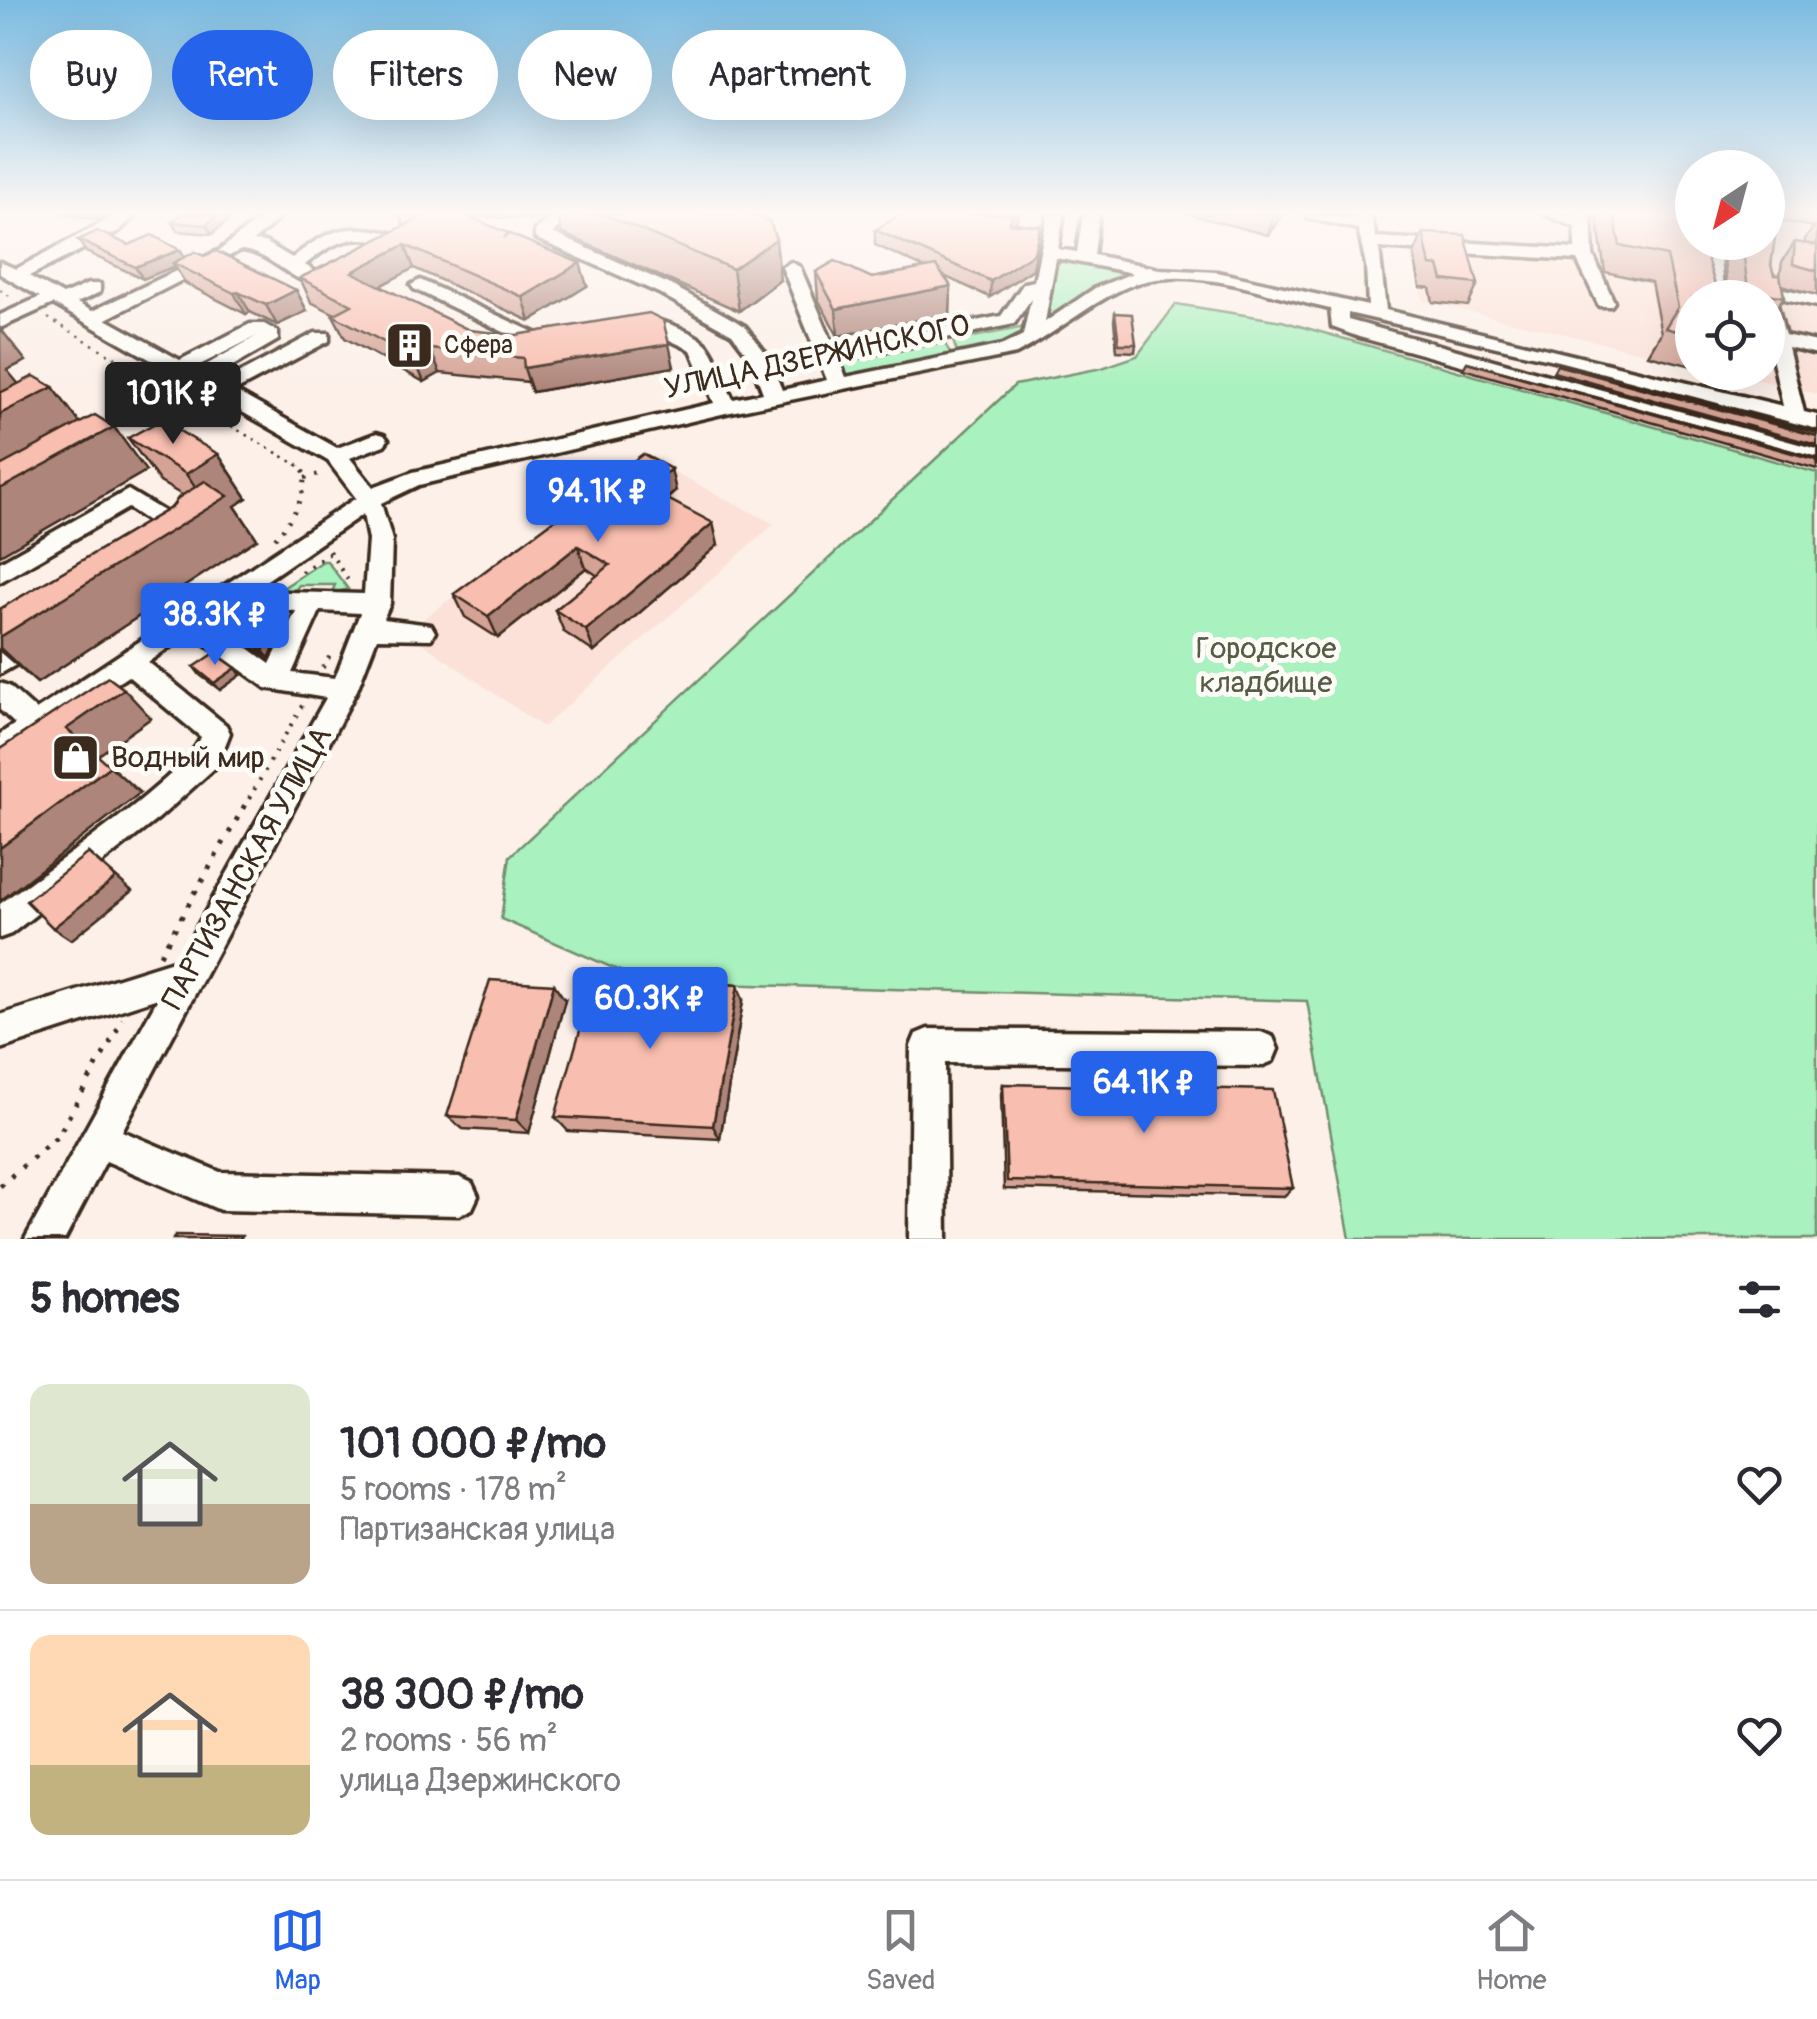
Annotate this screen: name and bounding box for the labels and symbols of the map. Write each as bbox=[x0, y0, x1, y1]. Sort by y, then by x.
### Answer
north arrow bbox=[1675, 150, 1785, 260]
street label: УЛИЦА ДЗЕРЖИНСКОГО bbox=[661, 307, 973, 407]
building icon: Сфера bbox=[383, 319, 435, 371]
place label: Сфера bbox=[444, 330, 513, 361]
pin: 101K ₽ bbox=[92, 362, 254, 447]
pin: 94.1K ₽ bbox=[506, 460, 690, 545]
pin: 38.3K ₽ bbox=[123, 583, 307, 668]
park label: Городское кладбище bbox=[1196, 630, 1336, 701]
street label: ПАРТИЗАНСКАЯ УЛИЦА bbox=[154, 720, 340, 1016]
shop icon: Водный мир bbox=[50, 731, 102, 783]
place label: Водный мир bbox=[111, 739, 265, 776]
pin: 60.3K ₽ bbox=[558, 967, 742, 1052]
pin: 64.1K ₽ bbox=[1052, 1051, 1236, 1136]

